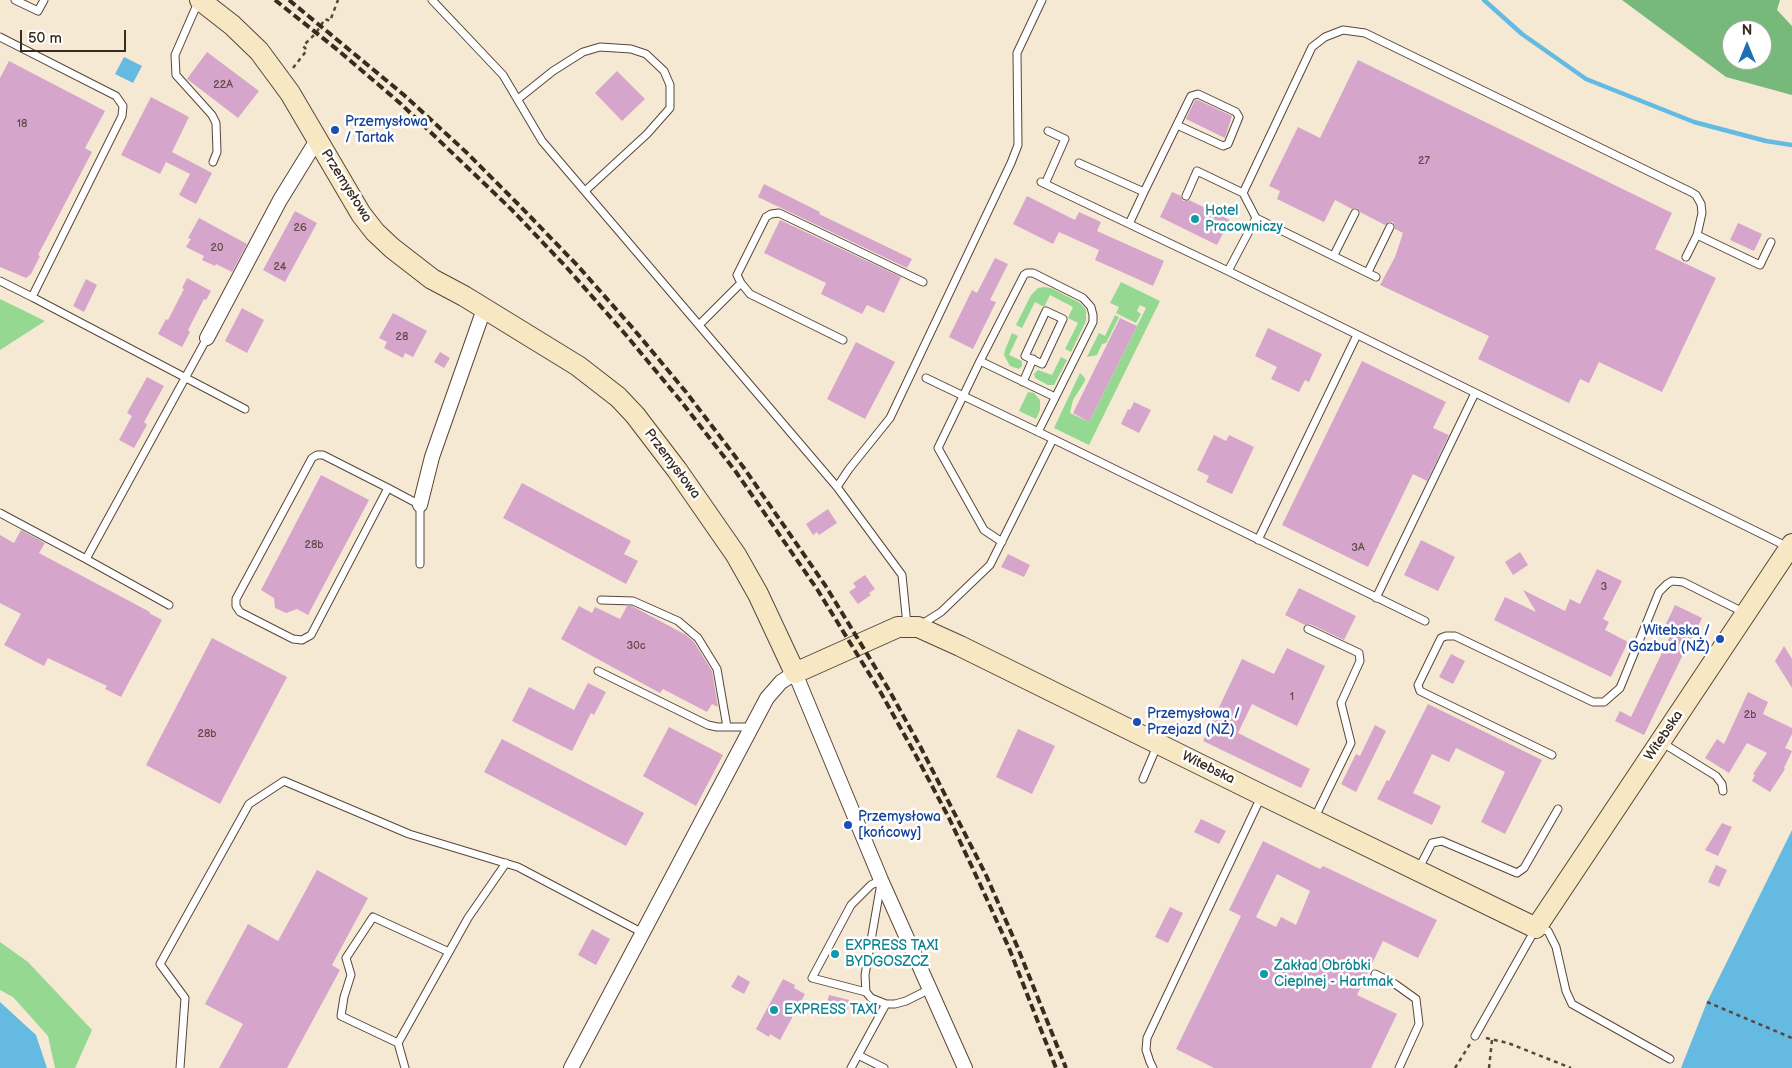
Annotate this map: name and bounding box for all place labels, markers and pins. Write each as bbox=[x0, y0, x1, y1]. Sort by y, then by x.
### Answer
place label: Przemysłowa / Tartak bbox=[345, 114, 428, 146]
marker: Przemysłowa / Tartak bbox=[329, 124, 341, 136]
place label: Hotel Pracowniczy bbox=[1205, 203, 1283, 236]
marker: Hotel Pracowniczy bbox=[1189, 213, 1201, 225]
place label: Witebska / Gazbud (NŻ) bbox=[1628, 623, 1710, 656]
marker: Witebska / Gazbud (NŻ) bbox=[1714, 633, 1726, 645]
place label: Przemysłowa / Przejazd (NŻ) bbox=[1147, 706, 1240, 739]
marker: Przemysłowa / Przejazd (NŻ) bbox=[1131, 716, 1143, 728]
place label: Przemysłowa [końcowy] bbox=[858, 809, 941, 842]
marker: Przemysłowa [końcowy] bbox=[842, 819, 854, 831]
place label: EXPRESS TAXI BYDGOSZCZ bbox=[845, 938, 939, 970]
marker: EXPRESS TAXI BYDGOSZCZ bbox=[829, 948, 841, 960]
place label: Zakład Obróbki Cieplnej - Hartmak bbox=[1274, 958, 1393, 990]
marker: Zakład Obróbki Cieplnej - Hartmak bbox=[1258, 968, 1270, 980]
place label: EXPRESS TAXI bbox=[784, 1002, 878, 1018]
marker: EXPRESS TAXI bbox=[768, 1004, 780, 1016]

